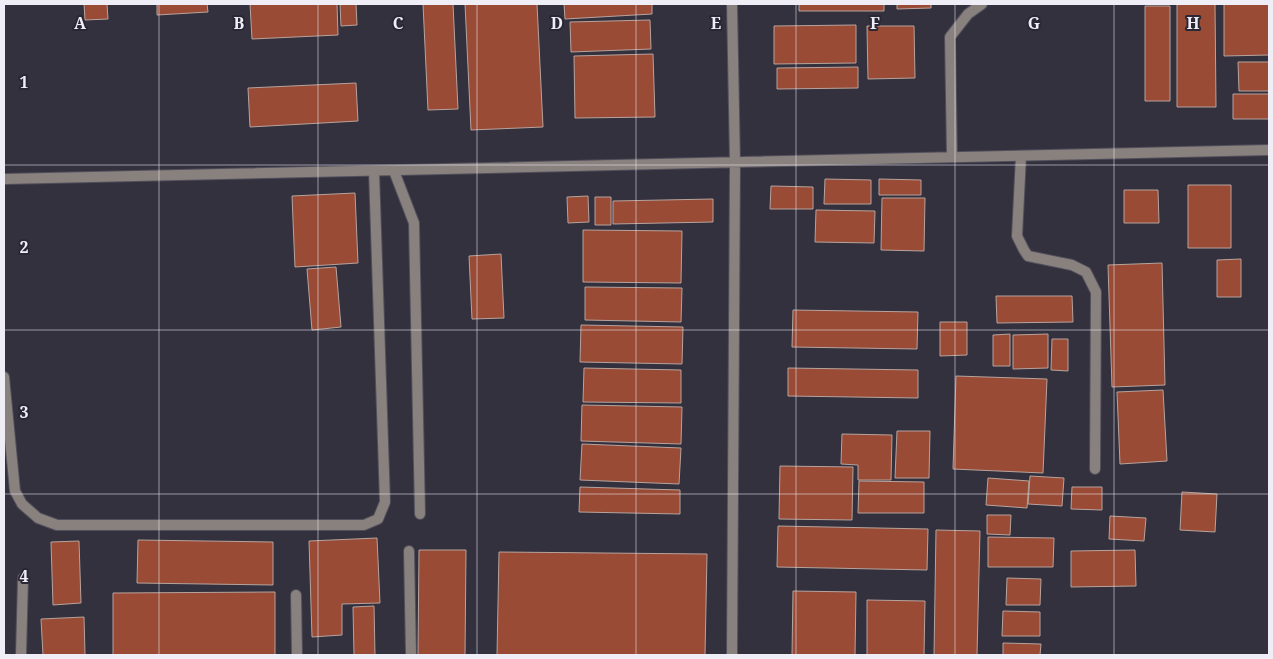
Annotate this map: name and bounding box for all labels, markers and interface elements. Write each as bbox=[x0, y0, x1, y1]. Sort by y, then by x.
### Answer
text: A bbox=[74, 12, 87, 34]
text: B bbox=[234, 12, 245, 34]
text: C bbox=[393, 12, 404, 34]
text: D bbox=[551, 12, 563, 34]
text: E bbox=[711, 12, 721, 34]
text: F bbox=[870, 12, 880, 34]
text: G bbox=[1028, 12, 1040, 34]
text: H bbox=[1186, 12, 1200, 34]
text: 1 bbox=[19, 71, 29, 93]
text: 2 bbox=[19, 236, 29, 258]
text: 3 bbox=[19, 401, 29, 423]
text: 4 bbox=[19, 565, 29, 587]

